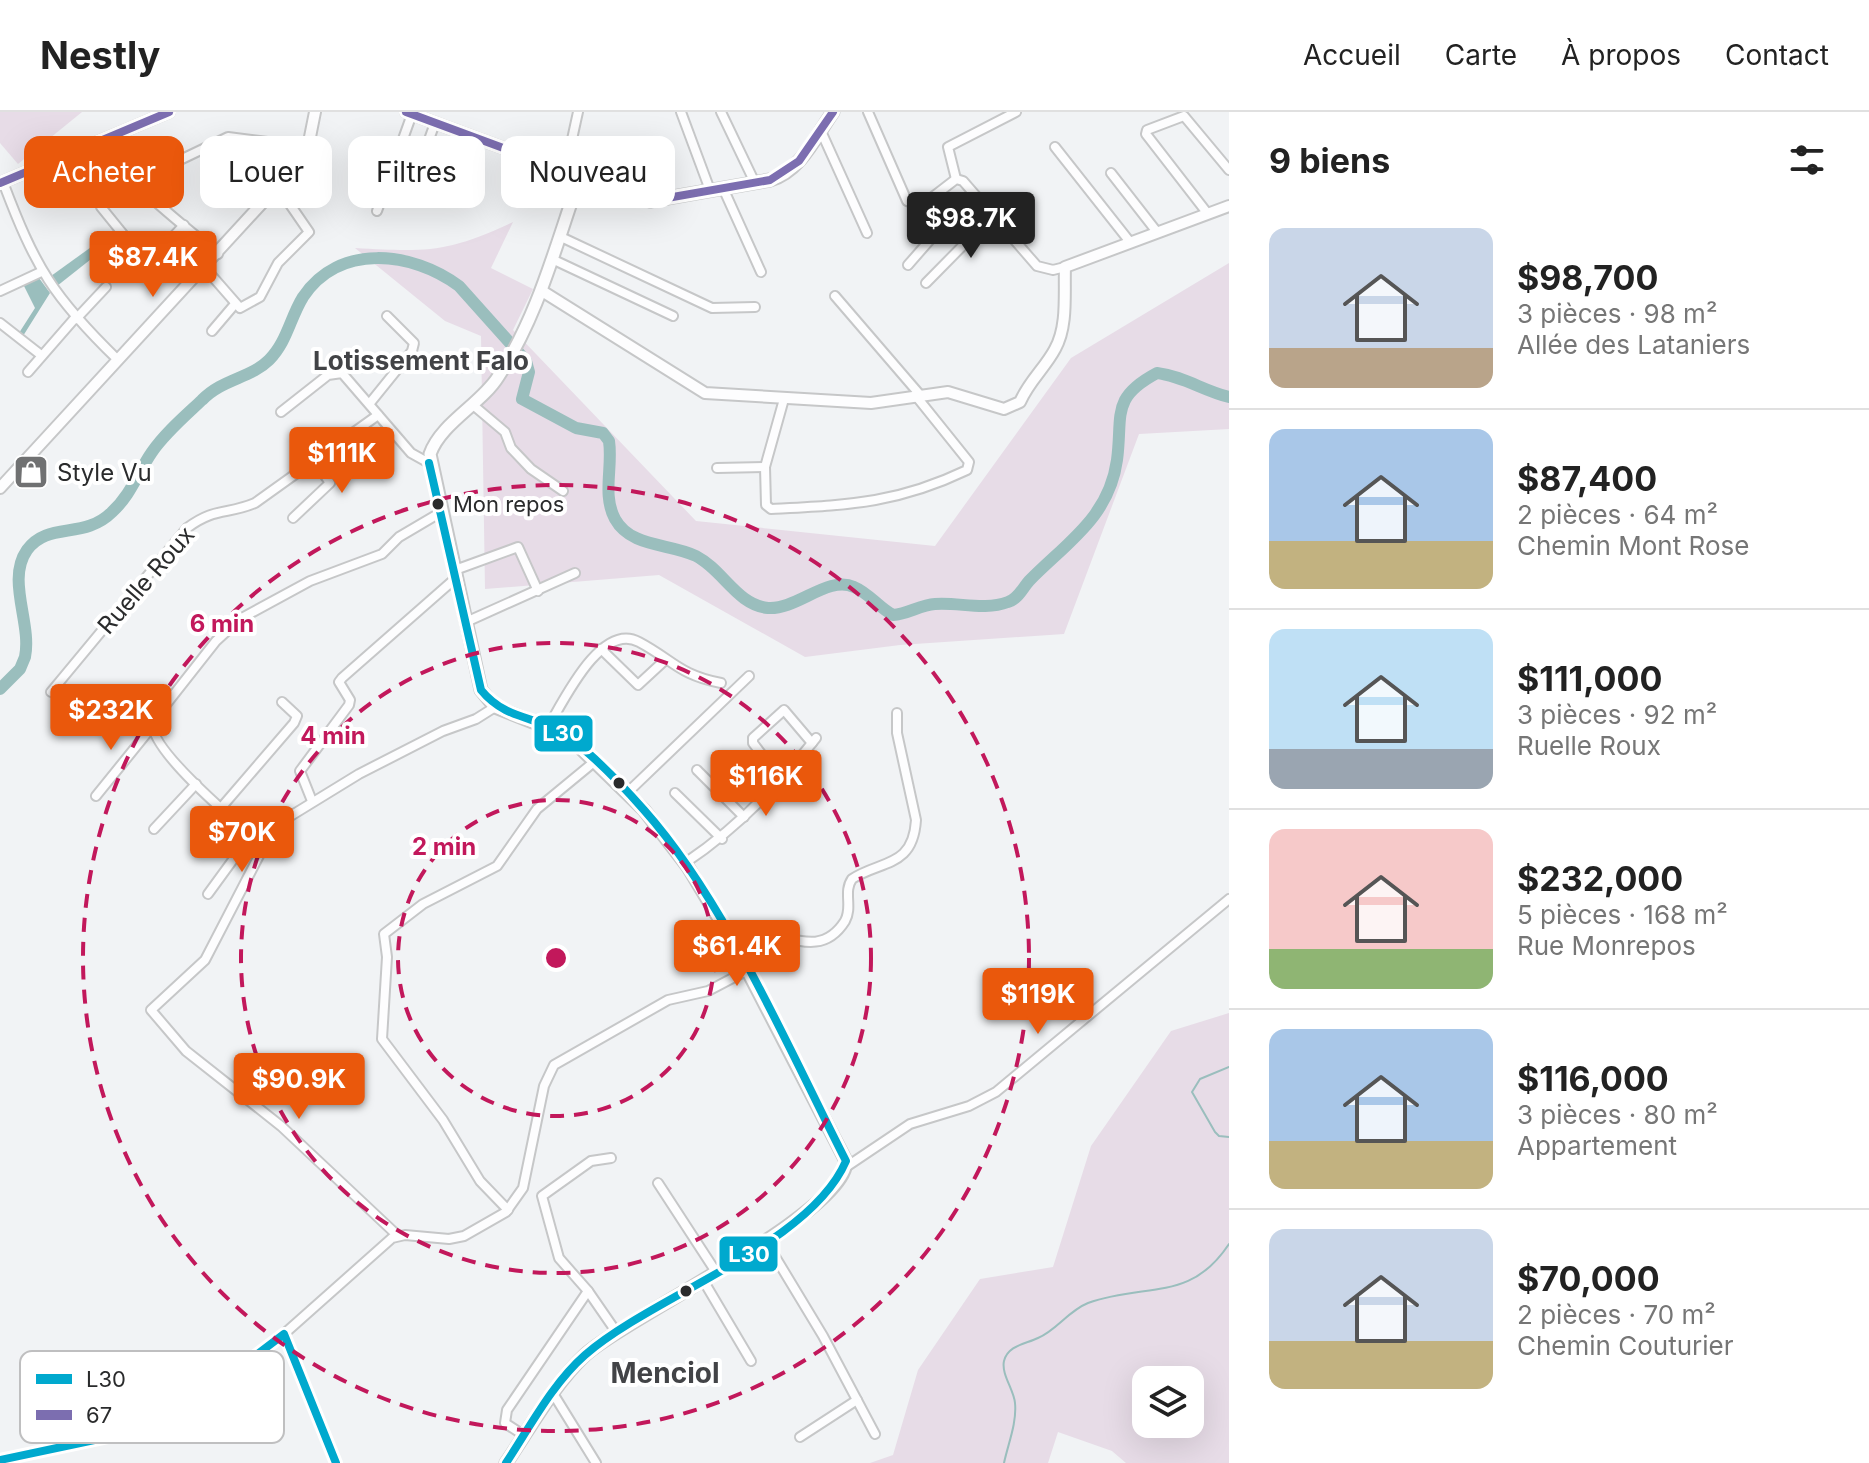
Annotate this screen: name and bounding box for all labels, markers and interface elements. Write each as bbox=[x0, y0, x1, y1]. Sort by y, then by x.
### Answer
text: Nestly bbox=[40, 32, 160, 78]
text: Accueil bbox=[1303, 38, 1401, 72]
text: Carte bbox=[1445, 38, 1517, 72]
text: À propos bbox=[1561, 38, 1681, 72]
text: Contact bbox=[1725, 38, 1829, 72]
chip: Acheter bbox=[24, 136, 184, 208]
chip: Louer bbox=[200, 136, 332, 208]
chip: Filtres bbox=[348, 136, 485, 208]
chip: Nouveau bbox=[501, 136, 675, 208]
icon: filters bbox=[1785, 138, 1829, 182]
text: 9 biens bbox=[1269, 140, 1390, 181]
pin: $98.7K bbox=[906, 192, 1036, 260]
text: $98.7K bbox=[925, 202, 1017, 233]
pin: $87.4K bbox=[88, 231, 218, 299]
text: $87.4K bbox=[108, 241, 198, 272]
text: $98,700 bbox=[1517, 257, 1658, 298]
icon: home bbox=[1333, 260, 1429, 356]
text: 3 pièces · 98 m² bbox=[1517, 298, 1717, 329]
text: Allée des Lataniers bbox=[1517, 329, 1750, 360]
district label: Lotissement Falo bbox=[313, 345, 529, 376]
pin: $111K bbox=[286, 427, 398, 495]
text: $111K bbox=[307, 437, 377, 468]
shop icon: Style Vu bbox=[12, 453, 50, 491]
place label: Style Vu bbox=[57, 458, 152, 487]
text: $87,400 bbox=[1517, 458, 1657, 499]
icon: home bbox=[1333, 461, 1429, 557]
place label: Mon repos bbox=[453, 491, 564, 517]
marker: Mon repos bbox=[430, 496, 446, 512]
text: 2 pièces · 64 m² bbox=[1517, 499, 1718, 530]
street label: Ruelle Roux bbox=[92, 520, 200, 640]
text: Chemin Mont Rose bbox=[1517, 530, 1749, 561]
text: 6 min bbox=[190, 609, 254, 638]
text: $111,000 bbox=[1517, 658, 1662, 699]
icon: home bbox=[1333, 661, 1429, 757]
pin: $232K bbox=[55, 684, 167, 752]
text: $232K bbox=[68, 694, 154, 725]
text: 3 pièces · 92 m² bbox=[1517, 699, 1717, 730]
line badge: L30 bbox=[533, 714, 594, 753]
text: L30 bbox=[542, 720, 584, 746]
text: 4 min bbox=[300, 721, 366, 750]
text: Ruelle Roux bbox=[1517, 730, 1661, 761]
pin: $116K bbox=[710, 750, 822, 818]
text: $116K bbox=[728, 760, 804, 791]
unlabelled marker bbox=[611, 775, 627, 791]
pin: $70K bbox=[195, 806, 289, 874]
text: $70K bbox=[208, 816, 276, 847]
text: 2 min bbox=[412, 832, 476, 861]
text: $232,000 bbox=[1517, 858, 1683, 899]
icon: home bbox=[1333, 861, 1429, 957]
text: 5 pièces · 168 m² bbox=[1517, 899, 1728, 930]
pin: $61.4K bbox=[672, 920, 802, 988]
text: $61.4K bbox=[692, 930, 782, 961]
text: Rue Monrepos bbox=[1517, 930, 1696, 961]
centre of rings bbox=[542, 944, 570, 972]
pin: $119K bbox=[982, 968, 1094, 1036]
text: $119K bbox=[1000, 978, 1076, 1009]
pin: $90.9K bbox=[234, 1053, 364, 1121]
text: $116,000 bbox=[1517, 1058, 1669, 1099]
icon: home bbox=[1333, 1061, 1429, 1157]
text: $90.9K bbox=[252, 1063, 346, 1094]
text: 3 pièces · 80 m² bbox=[1517, 1099, 1718, 1130]
text: Appartement bbox=[1517, 1130, 1677, 1161]
line badge: L30 bbox=[718, 1235, 779, 1273]
text: L30 bbox=[728, 1241, 770, 1267]
text: $70,000 bbox=[1517, 1258, 1660, 1299]
icon: home bbox=[1333, 1261, 1429, 1357]
unlabelled marker bbox=[678, 1283, 694, 1299]
text: 2 pièces · 70 m² bbox=[1517, 1299, 1716, 1330]
text: Chemin Couturier bbox=[1517, 1330, 1734, 1361]
legend bbox=[20, 1351, 284, 1443]
district label: Menciol bbox=[610, 1356, 720, 1390]
text: L30 bbox=[86, 1366, 126, 1392]
map controls bbox=[1132, 1366, 1204, 1438]
button: layers bbox=[1132, 1366, 1204, 1438]
text: 67 bbox=[86, 1402, 112, 1428]

